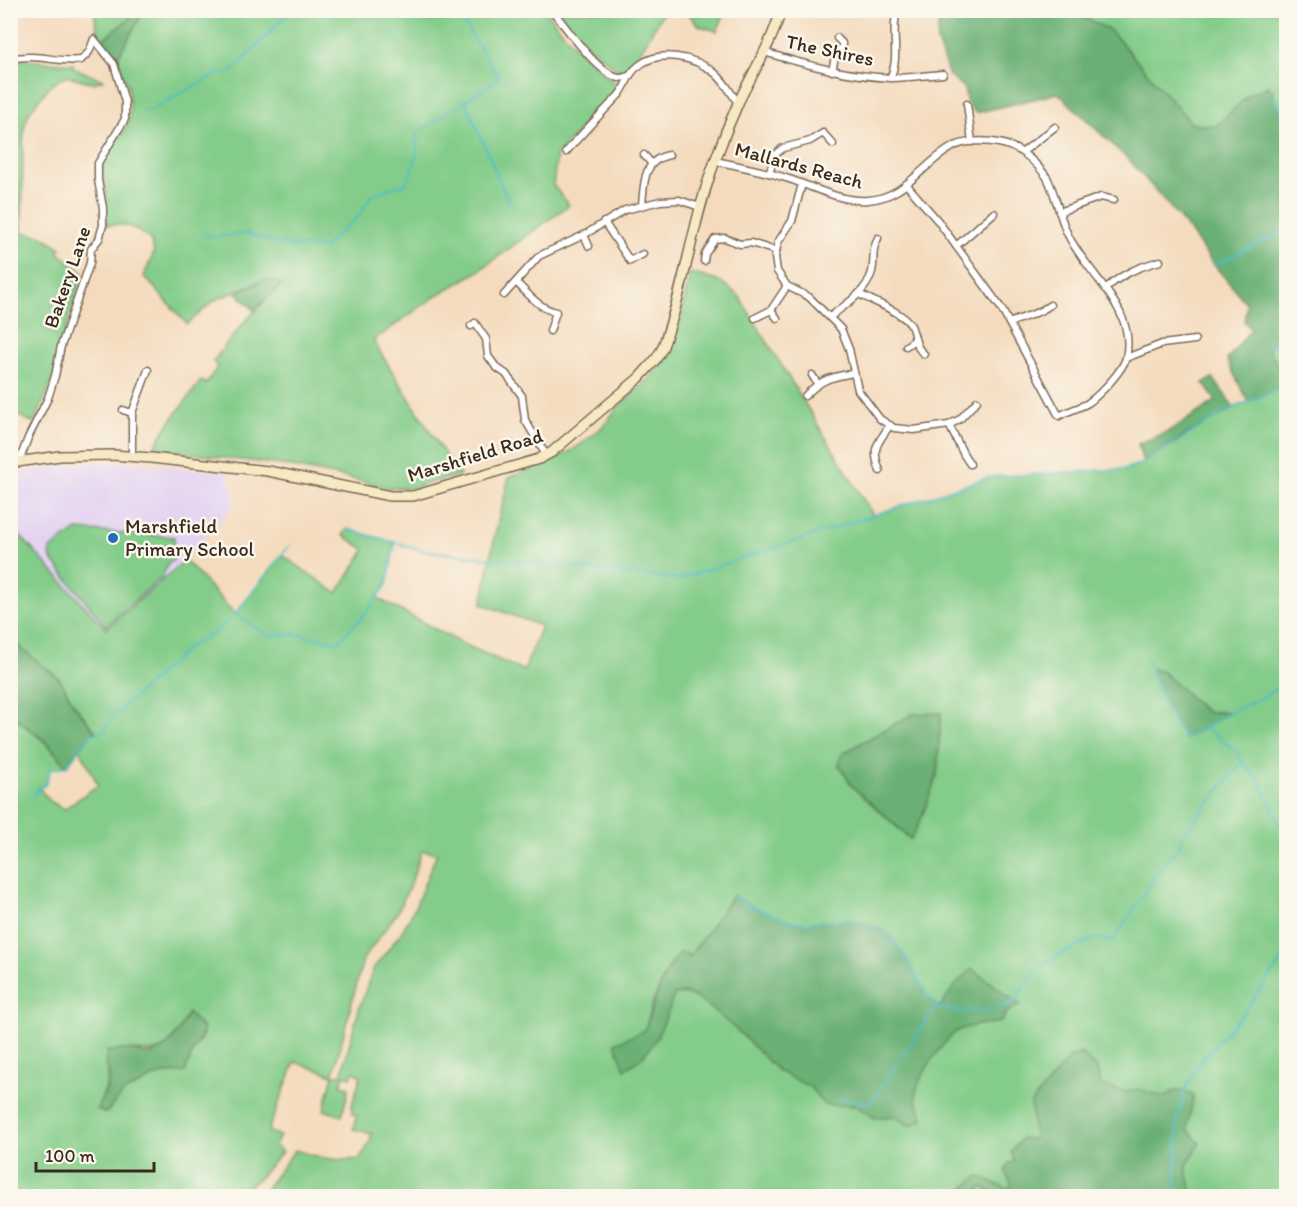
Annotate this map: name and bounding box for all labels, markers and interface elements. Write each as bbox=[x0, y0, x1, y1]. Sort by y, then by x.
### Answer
street label: The Shires bbox=[784, 29, 876, 71]
street label: Mallards Reach bbox=[732, 136, 866, 194]
street label: Bakery Lane bbox=[38, 223, 96, 331]
street label: Marshfield Road bbox=[404, 423, 546, 487]
place label: Marshfield Primary School bbox=[125, 514, 255, 561]
marker: Marshfield Primary School bbox=[106, 531, 120, 545]
scale bar bbox=[36, 1135, 154, 1173]
text: 100 m bbox=[45, 1145, 95, 1167]

